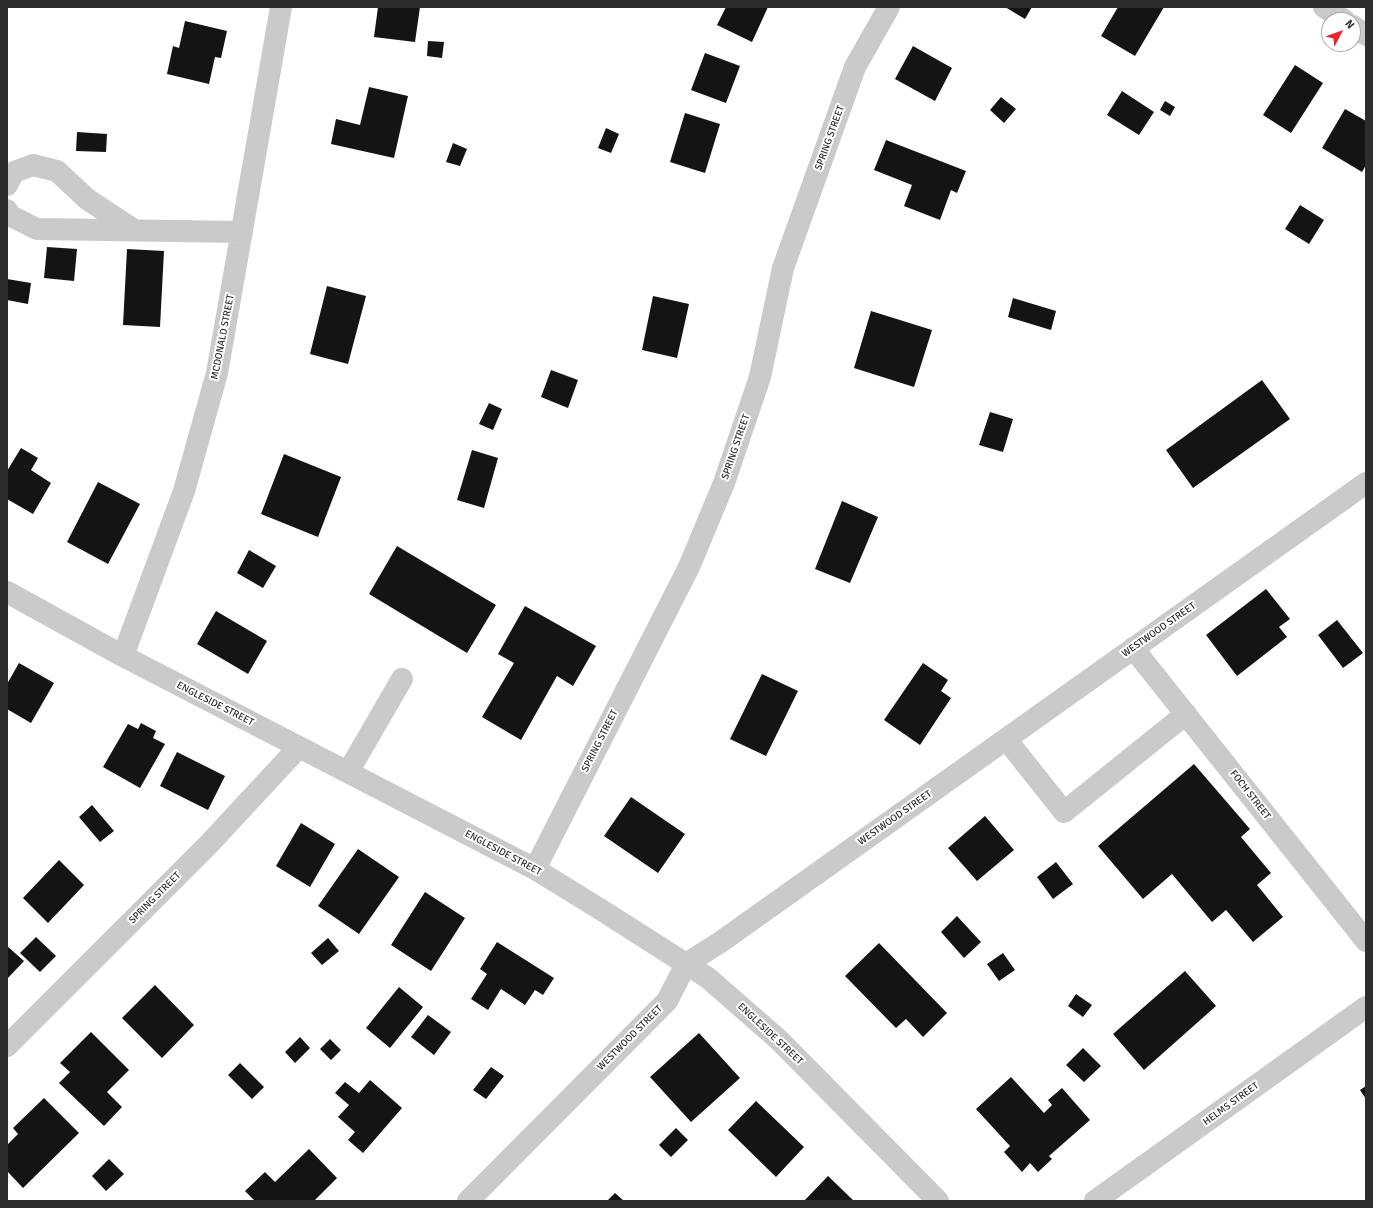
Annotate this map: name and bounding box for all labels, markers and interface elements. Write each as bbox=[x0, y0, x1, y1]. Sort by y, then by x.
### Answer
north arrow bbox=[1321, 12, 1361, 52]
text: N bbox=[1342, 17, 1357, 32]
street label: SPRING STREET bbox=[813, 104, 847, 172]
street label: MCDONALD STREET bbox=[209, 293, 237, 381]
street label: SPRING STREET bbox=[719, 413, 753, 481]
street label: WESTWOOD STREET bbox=[1120, 600, 1198, 660]
street label: ENGLESIDE STREET bbox=[174, 679, 256, 729]
street label: SPRING STREET bbox=[579, 708, 621, 774]
street label: FOCH STREET bbox=[1227, 768, 1273, 822]
street label: WESTWOOD STREET bbox=[856, 788, 934, 848]
street label: ENGLESIDE STREET bbox=[463, 828, 543, 878]
street label: SPRING STREET bbox=[127, 870, 183, 926]
street label: ENGLESIDE STREET bbox=[735, 1001, 805, 1067]
street label: WESTWOOD STREET bbox=[595, 1003, 665, 1073]
street label: HELMS STREET bbox=[1201, 1080, 1261, 1128]

